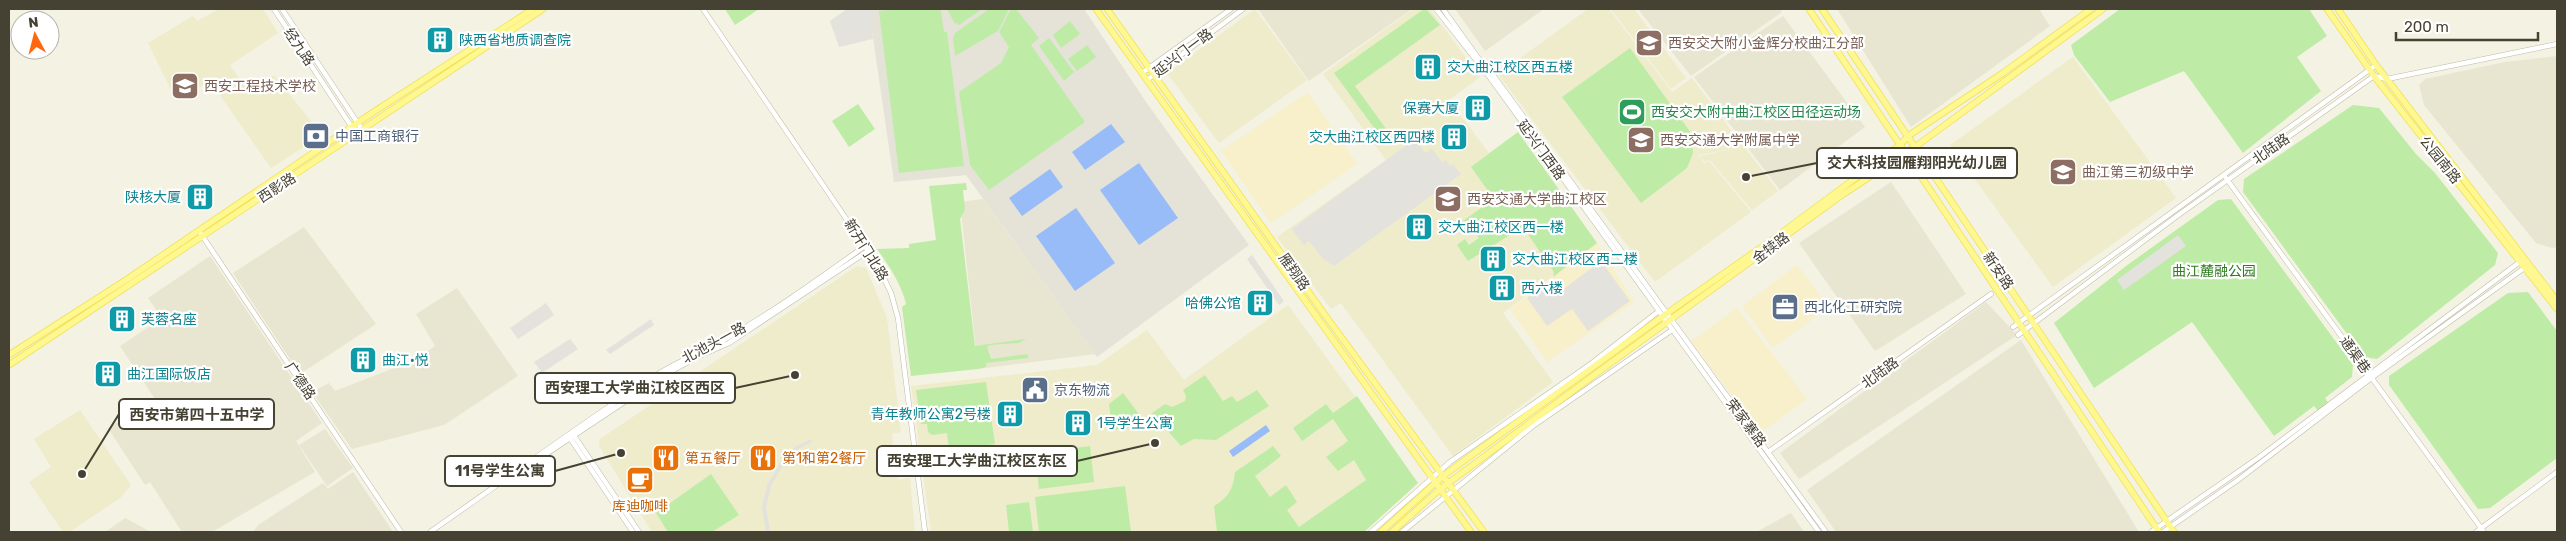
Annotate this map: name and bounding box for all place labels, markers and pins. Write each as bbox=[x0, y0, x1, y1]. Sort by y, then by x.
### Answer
building icon: 陕西省地质调查院 bbox=[425, 25, 455, 55]
school or university icon: 西安交大附小金辉分校曲江分部 bbox=[1634, 28, 1664, 58]
place label: 陕西省地质调查院 bbox=[459, 32, 571, 49]
place label: 西安交大附小金辉分校曲江分部 bbox=[1668, 35, 1864, 52]
building icon: 交大曲江校区西五楼 bbox=[1413, 52, 1443, 82]
place label: 交大曲江校区西五楼 bbox=[1447, 59, 1573, 76]
school or university icon: 西安工程技术学校 bbox=[170, 71, 200, 101]
place label: 西安工程技术学校 bbox=[204, 78, 316, 95]
building icon: 保赛大厦 bbox=[1463, 93, 1493, 123]
sports icon: 西安交大附中曲江校区田径运动场 bbox=[1617, 97, 1647, 127]
place label: 保赛大厦 bbox=[1403, 100, 1459, 117]
place label: 西安交大附中曲江校区田径运动场 bbox=[1651, 104, 1861, 121]
bank icon: 中国工商银行 bbox=[301, 121, 331, 151]
building icon: 交大曲江校区西四楼 bbox=[1439, 122, 1469, 152]
school or university icon: 西安交通大学附属中学 bbox=[1626, 125, 1656, 155]
place label: 中国工商银行 bbox=[335, 128, 419, 145]
place label: 交大曲江校区西四楼 bbox=[1309, 129, 1435, 146]
place label: 西安交通大学附属中学 bbox=[1660, 132, 1800, 149]
callout: 交大科技园雁翔阳光幼儿园 bbox=[1817, 148, 2017, 178]
school or university icon: 曲江第三初级中学 bbox=[2048, 157, 2078, 187]
place label: 曲江第三初级中学 bbox=[2082, 164, 2194, 181]
building icon: 陕核大厦 bbox=[185, 182, 215, 212]
school or university icon: 西安交通大学曲江校区 bbox=[1433, 184, 1463, 214]
place label: 陕核大厦 bbox=[125, 189, 181, 206]
place label: 西安交通大学曲江校区 bbox=[1467, 191, 1607, 208]
building icon: 交大曲江校区西一楼 bbox=[1404, 212, 1434, 242]
place label: 交大曲江校区西一楼 bbox=[1438, 219, 1564, 236]
building icon: 交大曲江校区西二楼 bbox=[1478, 244, 1508, 274]
place label: 交大曲江校区西二楼 bbox=[1512, 251, 1638, 268]
building icon: 西六楼 bbox=[1487, 273, 1517, 303]
place label: 西六楼 bbox=[1521, 280, 1563, 297]
building icon: 哈佛公馆 bbox=[1245, 288, 1275, 318]
office icon: 西北化工研究院 bbox=[1770, 292, 1800, 322]
place label: 哈佛公馆 bbox=[1185, 295, 1241, 312]
place label: 西北化工研究院 bbox=[1804, 299, 1902, 316]
building icon: 芙蓉名座 bbox=[107, 304, 137, 334]
place label: 芙蓉名座 bbox=[141, 311, 197, 328]
building icon: 曲江·悦 bbox=[348, 345, 378, 375]
place label: 曲江·悦 bbox=[382, 352, 429, 369]
building icon: 曲江国际饭店 bbox=[93, 359, 123, 389]
place label: 曲江国际饭店 bbox=[127, 366, 211, 383]
callout: 西安理工大学曲江校区西区 bbox=[535, 373, 735, 403]
public building icon: 京东物流 bbox=[1020, 375, 1050, 405]
place label: 京东物流 bbox=[1054, 382, 1110, 399]
callout: 西安市第四十五中学 bbox=[119, 399, 274, 429]
building icon: 青年教师公寓2号楼 bbox=[995, 399, 1025, 429]
place label: 青年教师公寓2号楼 bbox=[871, 406, 991, 423]
building icon: 1号学生公寓 bbox=[1063, 408, 1093, 438]
place label: 1号学生公寓 bbox=[1097, 415, 1173, 432]
restaurant icon: 第五餐厅 bbox=[651, 443, 681, 473]
restaurant icon: 第1和第2餐厅 bbox=[748, 443, 778, 473]
callout: 西安理工大学曲江校区东区 bbox=[877, 446, 1077, 476]
place label: 第五餐厅 bbox=[685, 450, 741, 467]
place label: 第1和第2餐厅 bbox=[782, 450, 866, 467]
callout: 11号学生公寓 bbox=[445, 456, 555, 486]
cafe icon: 库迪咖啡 bbox=[625, 465, 655, 495]
place label: 库迪咖啡 bbox=[612, 498, 668, 515]

